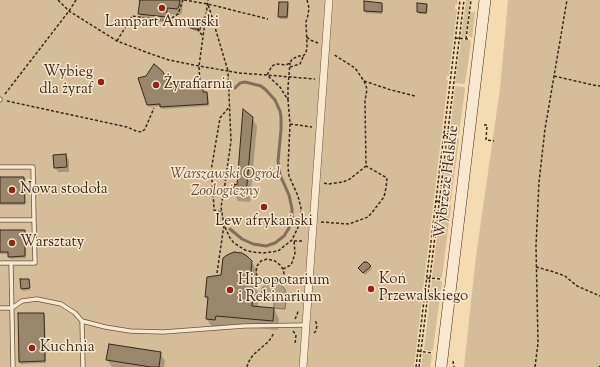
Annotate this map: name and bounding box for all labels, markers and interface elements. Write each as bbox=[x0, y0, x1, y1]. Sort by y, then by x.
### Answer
marker: Lampart Amurski bbox=[157, 3, 167, 13]
place label: Lampart Amurski bbox=[105, 14, 219, 32]
place label: Wybieg dla żyraf bbox=[39, 64, 93, 99]
place label: Żyrafiarnia bbox=[164, 76, 233, 94]
marker: Wybieg dla żyraf bbox=[96, 77, 106, 87]
marker: Żyrafiarnia bbox=[151, 80, 161, 90]
street label: Wybrzeże Helskie bbox=[432, 124, 464, 240]
park label: Warszawski Ogród Zoologiczny bbox=[170, 166, 280, 201]
place label: Nowa stodoła bbox=[20, 181, 108, 199]
marker: Nowa stodoła bbox=[7, 185, 17, 195]
marker: Lew afrykański bbox=[259, 202, 269, 212]
place label: Lew afrykański bbox=[215, 213, 313, 231]
place label: Warsztaty bbox=[20, 234, 84, 252]
marker: Warsztaty bbox=[7, 238, 17, 248]
place label: Koń Przewalskiego bbox=[379, 271, 468, 306]
place label: Hipopotarium i Rekinarium bbox=[238, 272, 330, 307]
marker: Koń Przewalskiego bbox=[366, 284, 376, 294]
marker: Hipopotarium i Rekinarium bbox=[225, 285, 235, 295]
place label: Kuchnia bbox=[40, 339, 95, 357]
marker: Kuchnia bbox=[27, 343, 37, 353]

